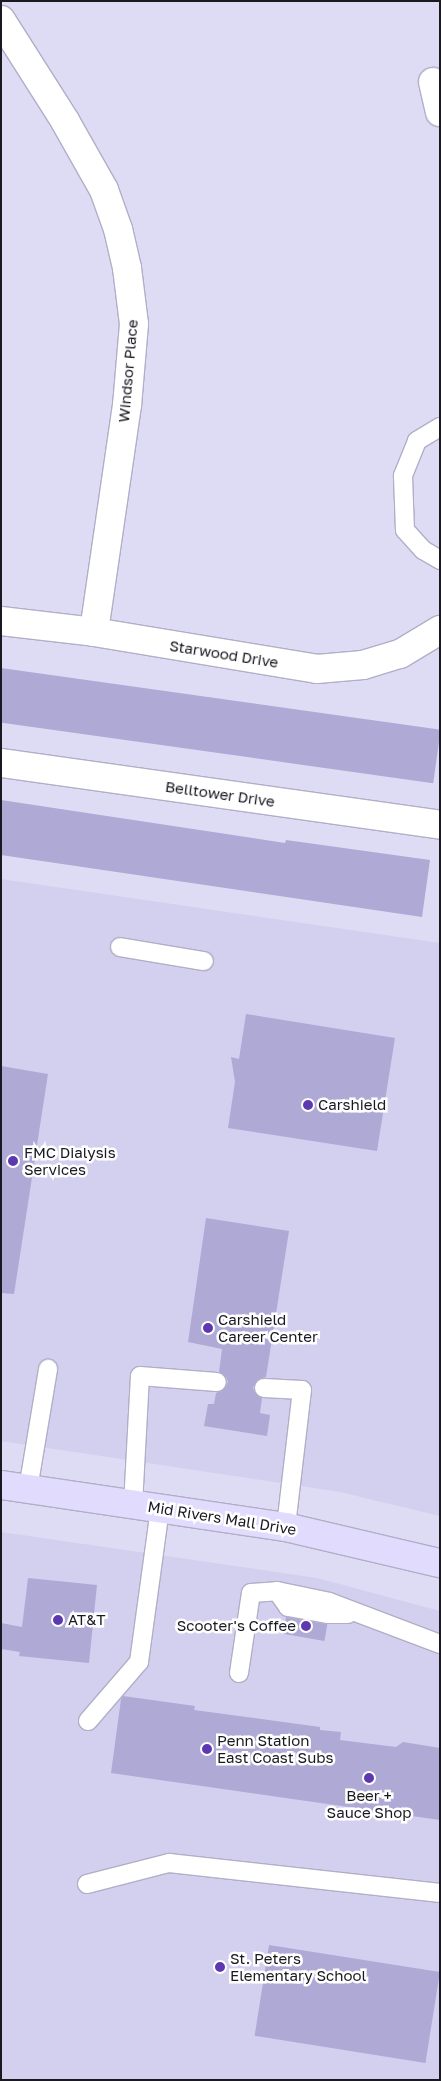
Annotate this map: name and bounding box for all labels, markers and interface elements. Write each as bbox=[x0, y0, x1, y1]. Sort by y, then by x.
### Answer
street label: Windsor Place bbox=[115, 319, 141, 423]
street label: Starwood Drive bbox=[168, 637, 280, 671]
street label: Belltower Drive bbox=[164, 777, 276, 811]
place label: Carshield bbox=[318, 1096, 386, 1114]
marker: Carshield bbox=[302, 1099, 314, 1111]
place label: FMC Dialysis Services bbox=[24, 1143, 116, 1178]
marker: FMC Dialysis Services bbox=[6, 1154, 20, 1168]
place label: Carshield Career Center bbox=[218, 1310, 318, 1345]
marker: Carshield Career Center bbox=[202, 1322, 214, 1334]
street label: Mid Rivers Mall Drive bbox=[146, 1497, 298, 1539]
place label: AT&T bbox=[68, 1611, 105, 1629]
marker: AT&T bbox=[52, 1614, 64, 1626]
place label: Scooter's Coffee bbox=[177, 1617, 296, 1635]
marker: Scooter's Coffee bbox=[300, 1620, 312, 1632]
place label: Penn Station East Coast Subs bbox=[217, 1731, 333, 1766]
marker: Penn Station East Coast Subs bbox=[201, 1743, 213, 1755]
marker: Beer + Sauce Shop bbox=[363, 1772, 375, 1784]
place label: Beer + Sauce Shop bbox=[327, 1786, 411, 1821]
place label: St. Peters Elementary School bbox=[230, 1949, 366, 1984]
marker: St. Peters Elementary School bbox=[214, 1961, 226, 1973]

